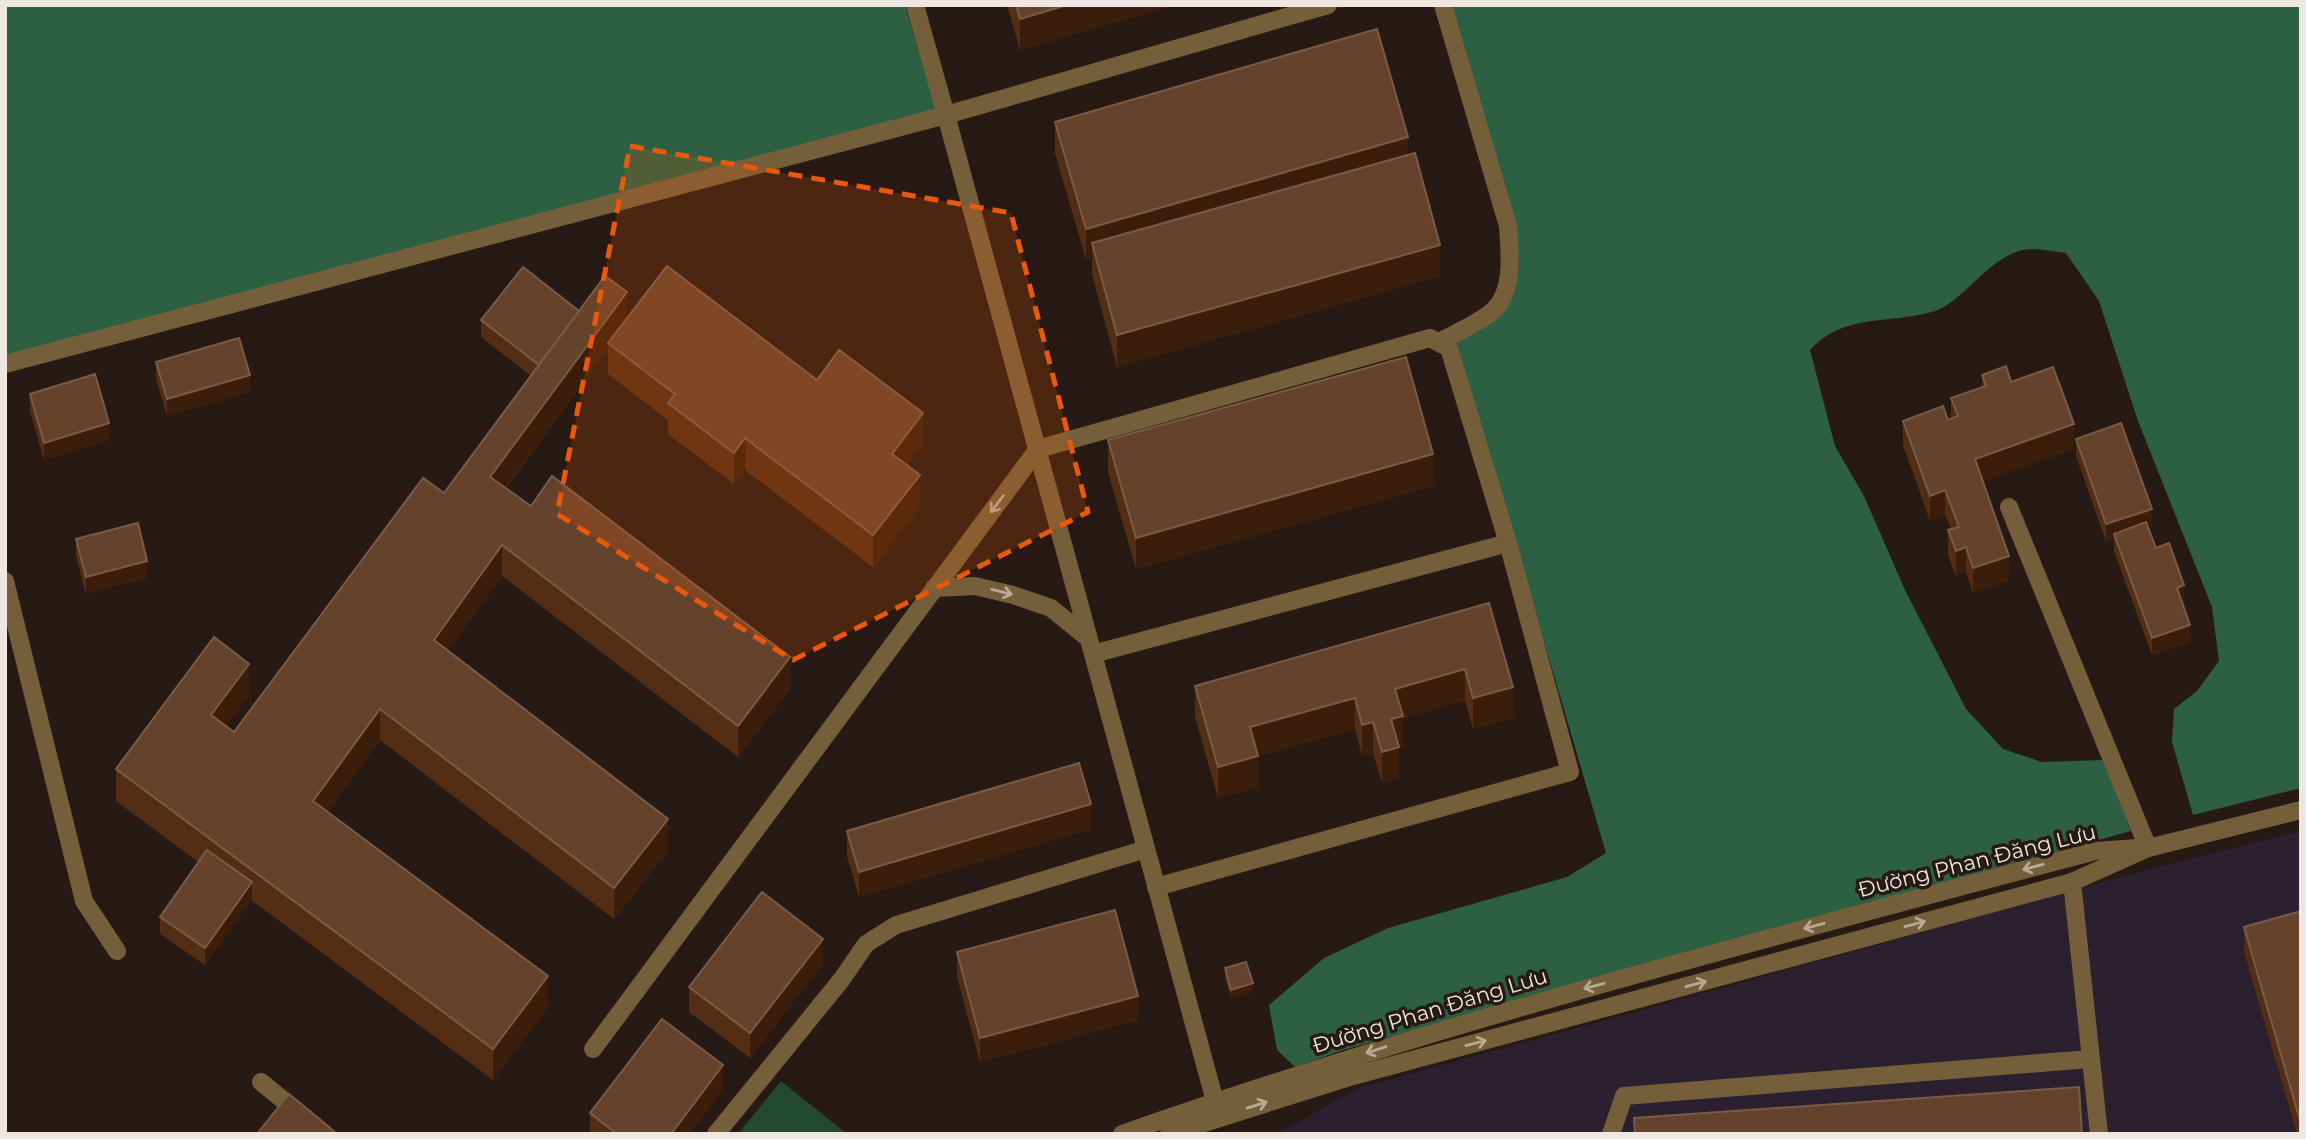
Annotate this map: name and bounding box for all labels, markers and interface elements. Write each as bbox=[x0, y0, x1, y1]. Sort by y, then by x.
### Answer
one-way arrow bbox=[989, 494, 1004, 513]
one-way arrow bbox=[990, 586, 1013, 599]
street label: Đường Phan Đăng Lưu bbox=[1855, 819, 2098, 902]
one-way arrow bbox=[2023, 861, 2045, 874]
one-way arrow bbox=[1904, 917, 1926, 930]
one-way arrow bbox=[1803, 921, 1825, 934]
street label: Đường Phan Đăng Lưu bbox=[1310, 963, 1550, 1058]
one-way arrow bbox=[1685, 976, 1707, 989]
one-way arrow bbox=[1584, 981, 1606, 994]
one-way arrow bbox=[1464, 1036, 1487, 1049]
one-way arrow bbox=[1365, 1044, 1387, 1057]
one-way arrow bbox=[1246, 1097, 1268, 1110]

